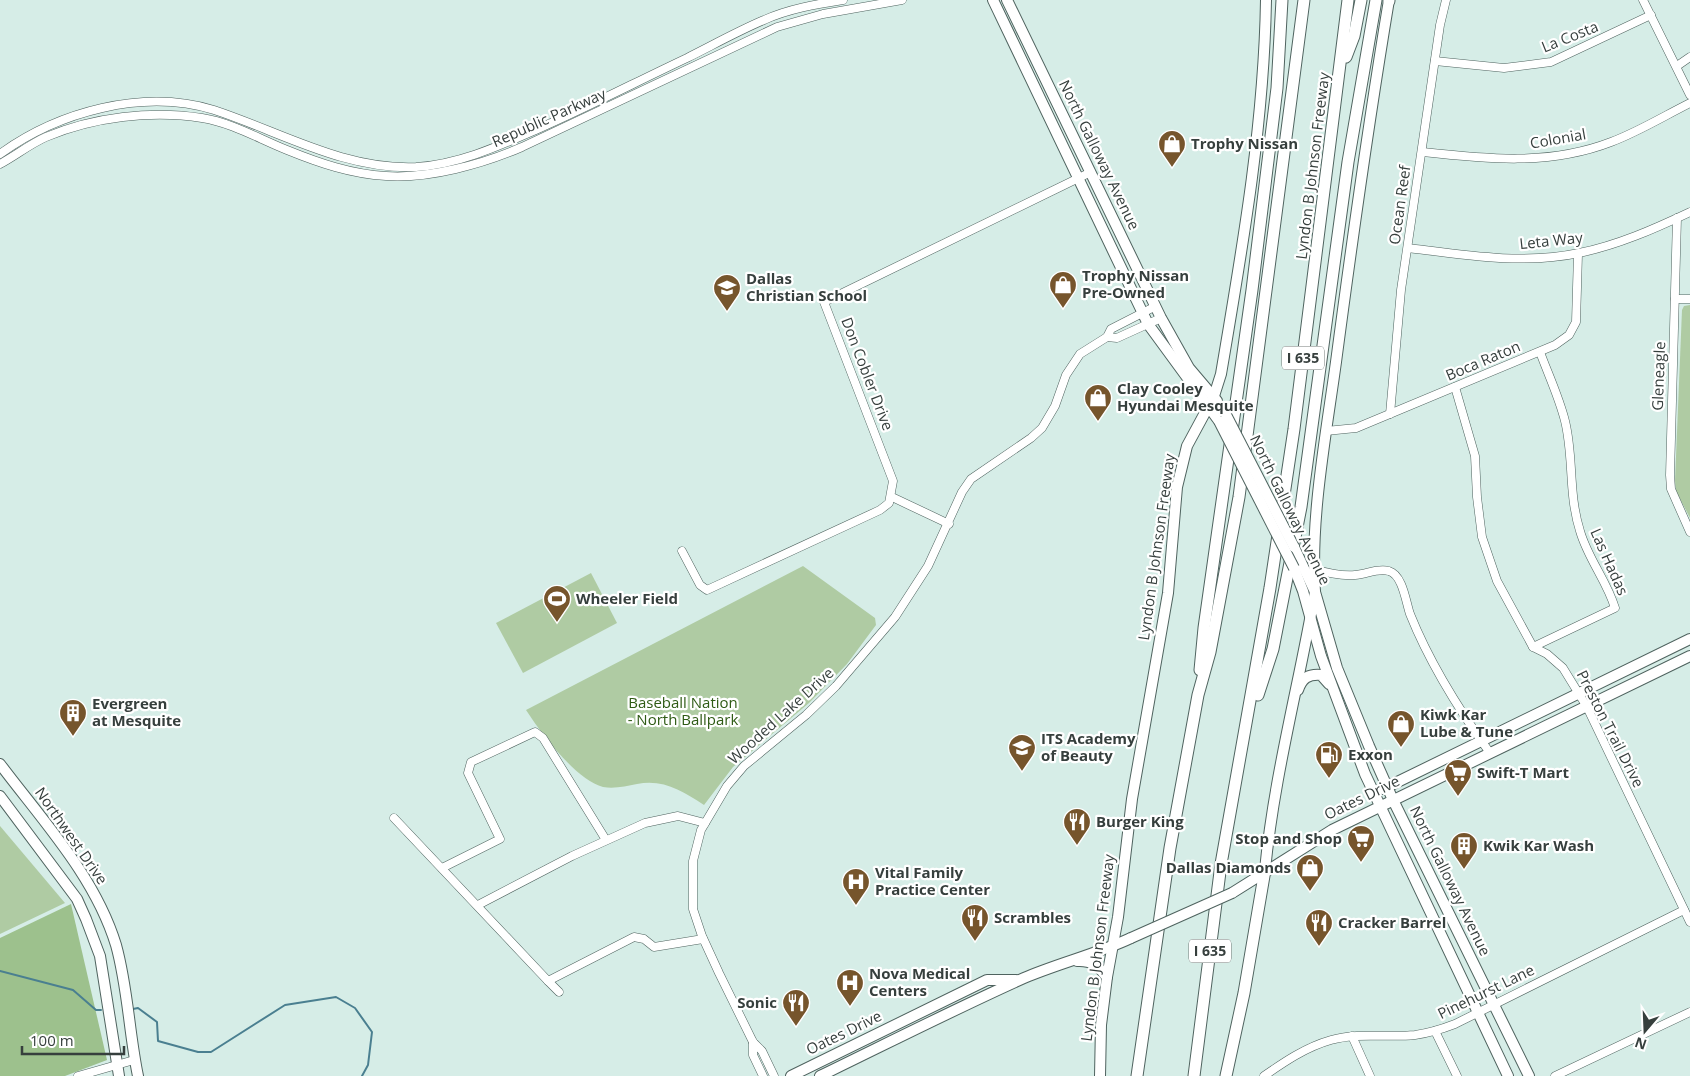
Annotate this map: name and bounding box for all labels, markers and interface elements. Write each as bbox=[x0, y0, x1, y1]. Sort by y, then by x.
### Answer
street label: La Costa bbox=[1538, 16, 1601, 56]
street label: Lyndon B Johnson Freeway bbox=[1291, 71, 1333, 261]
street label: North Galloway Avenue bbox=[1055, 76, 1145, 233]
street label: Republic Parkway bbox=[488, 83, 609, 151]
street label: Colonial bbox=[1528, 123, 1587, 153]
shop icon: Trophy Nissan bbox=[1157, 129, 1187, 168]
place label: Trophy Nissan bbox=[1191, 133, 1298, 153]
street label: Ocean Reef bbox=[1384, 163, 1415, 246]
street label: Leta Way bbox=[1518, 227, 1584, 253]
place label: Trophy Nissan Pre-Owned bbox=[1082, 265, 1189, 302]
place label: Dallas Christian School bbox=[746, 268, 867, 305]
shop icon: Trophy Nissan Pre-Owned bbox=[1048, 270, 1078, 309]
school or university icon: Dallas Christian School bbox=[712, 273, 742, 312]
street label: Don Cobler Drive bbox=[837, 314, 899, 433]
street label: Boca Raton bbox=[1442, 335, 1523, 385]
street label: Gleneagle bbox=[1647, 341, 1669, 411]
road number: I 635 bbox=[1282, 346, 1324, 369]
place label: Clay Cooley Hyundai Mesquite bbox=[1117, 378, 1254, 415]
shop icon: Clay Cooley Hyundai Mesquite bbox=[1083, 383, 1113, 422]
street label: North Galloway Avenue bbox=[1246, 431, 1336, 588]
street label: Lyndon B Johnson Freeway bbox=[1133, 452, 1179, 642]
street label: Las Hadas bbox=[1586, 525, 1634, 598]
sports icon: Wheeler Field bbox=[542, 584, 572, 623]
place label: Wheeler Field bbox=[576, 588, 678, 608]
street label: Wooded Lake Drive bbox=[723, 662, 837, 768]
street label: Preston Trail Drive bbox=[1573, 666, 1649, 791]
park label: Baseball Nation - North Ballpark bbox=[628, 692, 738, 729]
place label: Evergreen at Mesquite bbox=[92, 693, 181, 730]
building icon: Evergreen at Mesquite bbox=[58, 698, 88, 737]
place label: Kiwk Kar Lube & Tune bbox=[1420, 704, 1513, 741]
shop icon: Kiwk Kar Lube & Tune bbox=[1386, 709, 1416, 748]
place label: ITS Academy of Beauty bbox=[1041, 728, 1136, 765]
school or university icon: ITS Academy of Beauty bbox=[1007, 733, 1037, 772]
fuel station icon: Exxon bbox=[1314, 740, 1344, 779]
place label: Exxon bbox=[1348, 744, 1393, 764]
supermarket icon: Swift-T Mart bbox=[1443, 758, 1473, 797]
place label: Swift-T Mart bbox=[1477, 762, 1569, 782]
street label: Oates Drive bbox=[1321, 770, 1403, 824]
street label: Northwest Drive bbox=[31, 783, 113, 888]
street label: North Galloway Avenue bbox=[1406, 802, 1496, 959]
restaurant icon: Burger King bbox=[1062, 807, 1092, 846]
place label: Burger King bbox=[1096, 811, 1184, 831]
supermarket icon: Stop and Shop bbox=[1346, 824, 1376, 863]
place label: Stop and Shop bbox=[1235, 828, 1342, 848]
building icon: Kwik Kar Wash bbox=[1449, 831, 1479, 870]
place label: Kwik Kar Wash bbox=[1483, 835, 1594, 855]
street label: Lyndon B Johnson Freeway bbox=[1076, 853, 1118, 1043]
shop icon: Dallas Diamonds bbox=[1295, 853, 1325, 892]
place label: Dallas Diamonds bbox=[1166, 857, 1291, 877]
place label: Vital Family Practice Center bbox=[875, 862, 990, 899]
hospital icon: Vital Family Practice Center bbox=[841, 867, 871, 906]
restaurant icon: Scrambles bbox=[960, 903, 990, 942]
place label: Scrambles bbox=[994, 907, 1071, 927]
restaurant icon: Cracker Barrel bbox=[1304, 908, 1334, 947]
place label: Cracker Barrel bbox=[1338, 912, 1446, 932]
road number: I 635 bbox=[1189, 939, 1231, 962]
street label: Pinehurst Lane bbox=[1434, 959, 1537, 1023]
place label: Nova Medical Centers bbox=[869, 963, 970, 1000]
hospital icon: Nova Medical Centers bbox=[835, 968, 865, 1007]
restaurant icon: Sonic bbox=[781, 988, 811, 1027]
place label: Sonic bbox=[737, 992, 777, 1012]
street label: Oates Drive bbox=[803, 1005, 885, 1059]
north arrow bbox=[1620, 1006, 1670, 1056]
scale bar bbox=[22, 1024, 125, 1056]
text: 100 m bbox=[30, 1030, 74, 1050]
text: N bbox=[1632, 1033, 1649, 1055]

